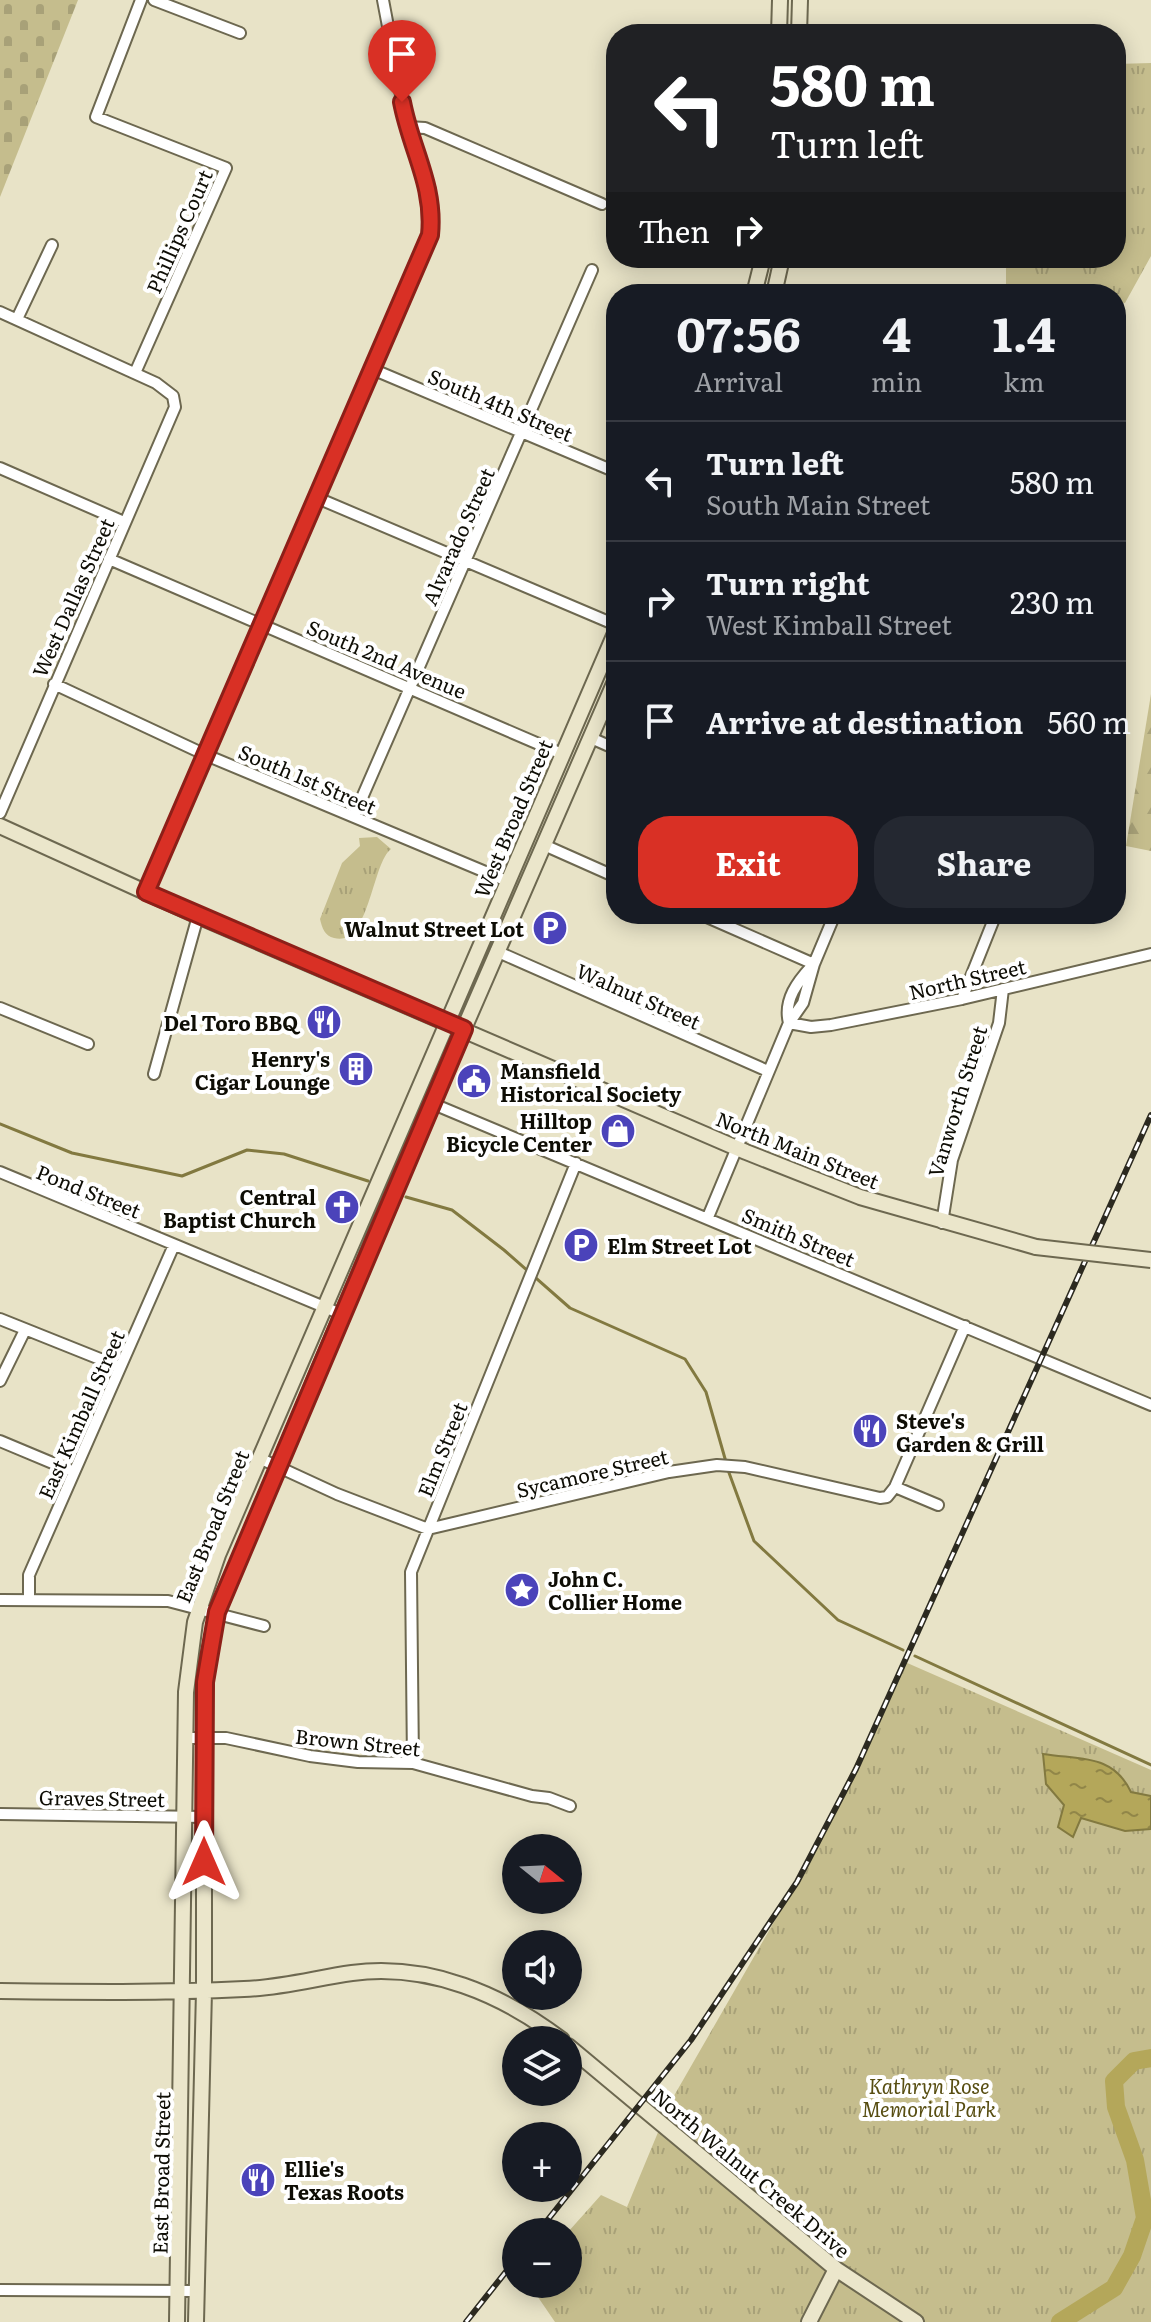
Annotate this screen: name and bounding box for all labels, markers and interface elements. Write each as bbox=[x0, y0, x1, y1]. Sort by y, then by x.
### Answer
pin bbox=[368, 20, 436, 102]
icon: arrive bbox=[380, 32, 424, 76]
text: 580 m bbox=[770, 40, 935, 123]
icon: left bbox=[638, 56, 742, 160]
text: Turn left bbox=[770, 116, 924, 169]
street label: Phillips Court bbox=[137, 164, 219, 298]
text: Then bbox=[638, 208, 710, 252]
icon: right bbox=[726, 208, 770, 252]
text: 07:56 bbox=[676, 296, 801, 367]
text: 4 bbox=[882, 296, 911, 367]
text: 1.4 bbox=[992, 296, 1056, 367]
street label: South 4th Street bbox=[424, 360, 578, 448]
text: Arrival bbox=[694, 361, 783, 400]
text: min bbox=[871, 361, 922, 400]
text: km bbox=[1004, 361, 1045, 400]
text: Turn left bbox=[706, 440, 844, 484]
icon: left bbox=[638, 459, 682, 503]
text: 580 m bbox=[1010, 459, 1094, 503]
street label: Alvarado Street bbox=[413, 462, 501, 610]
text: South Main Street bbox=[706, 484, 930, 523]
street label: West Dallas Street bbox=[23, 513, 121, 681]
text: Turn right bbox=[706, 560, 870, 604]
icon: right bbox=[638, 579, 682, 623]
text: 230 m bbox=[1010, 579, 1094, 623]
text: West Kimball Street bbox=[706, 604, 952, 643]
street label: South 2nd Avenue bbox=[303, 611, 471, 705]
icon: arrive bbox=[638, 699, 682, 743]
text: Arrive at destination bbox=[706, 699, 1023, 743]
text: 560 m bbox=[1047, 699, 1131, 743]
street label: West Broad Street bbox=[465, 734, 559, 902]
street label: South 1st Street bbox=[234, 735, 382, 821]
button: Exit bbox=[638, 816, 858, 908]
button: Share bbox=[874, 816, 1094, 908]
parking icon: Walnut Street Lot bbox=[531, 909, 569, 947]
place label: Walnut Street Lot bbox=[344, 913, 524, 943]
street label: North Street bbox=[906, 950, 1028, 1006]
street label: Walnut Street bbox=[572, 954, 706, 1036]
restaurant icon: Del Toro BBQ bbox=[305, 1003, 343, 1041]
place label: Del Toro BBQ bbox=[164, 1007, 301, 1037]
street label: Vanworth Street bbox=[919, 1022, 993, 1180]
place label: Henry's Cigar Lounge bbox=[195, 1043, 330, 1096]
building icon: Henry's Cigar Lounge bbox=[337, 1050, 375, 1088]
place label: Mansfield Historical Society bbox=[500, 1055, 682, 1108]
public building icon: Mansfield Historical Society bbox=[455, 1062, 493, 1100]
street label: North Main Street bbox=[712, 1103, 884, 1195]
place label: Hilltop Bicycle Center bbox=[446, 1105, 592, 1158]
shop icon: Hilltop Bicycle Center bbox=[599, 1112, 637, 1150]
street label: Pond Street bbox=[32, 1155, 146, 1225]
place label: Central Baptist Church bbox=[163, 1181, 316, 1234]
church icon: Central Baptist Church bbox=[323, 1188, 361, 1226]
street label: Smith Street bbox=[738, 1199, 860, 1273]
parking icon: Elm Street Lot bbox=[562, 1226, 600, 1264]
place label: Elm Street Lot bbox=[607, 1230, 752, 1260]
street label: East Kimball Street bbox=[29, 1325, 131, 1503]
street label: Elm Street bbox=[408, 1397, 474, 1501]
place label: Steve's Garden & Grill bbox=[896, 1405, 1044, 1458]
restaurant icon: Steve's Garden & Grill bbox=[851, 1412, 889, 1450]
street label: Sycamore Street bbox=[513, 1440, 671, 1504]
street label: East Broad Street bbox=[167, 1445, 255, 1607]
place label: John C. Collier Home bbox=[548, 1563, 682, 1616]
place icon: John C. Collier Home bbox=[503, 1571, 541, 1609]
street label: Brown Street bbox=[294, 1720, 422, 1762]
street label: Graves Street bbox=[39, 1781, 165, 1813]
position arrow bbox=[162, 1820, 246, 1904]
north arrow bbox=[502, 1834, 582, 1914]
map controls bbox=[502, 1834, 582, 2298]
button: sound bbox=[502, 1930, 582, 2010]
button: layers bbox=[502, 2026, 582, 2106]
park label: Kathryn Rose Memorial Park bbox=[862, 2070, 996, 2123]
street label: North Walnut Creek Drive bbox=[647, 2080, 857, 2264]
street label: East Broad Street bbox=[144, 2091, 176, 2255]
button: + bbox=[502, 2122, 582, 2202]
place label: Ellie's Texas Roots bbox=[284, 2153, 404, 2206]
restaurant icon: Ellie's Texas Roots bbox=[239, 2161, 277, 2199]
button: − bbox=[502, 2218, 582, 2298]

